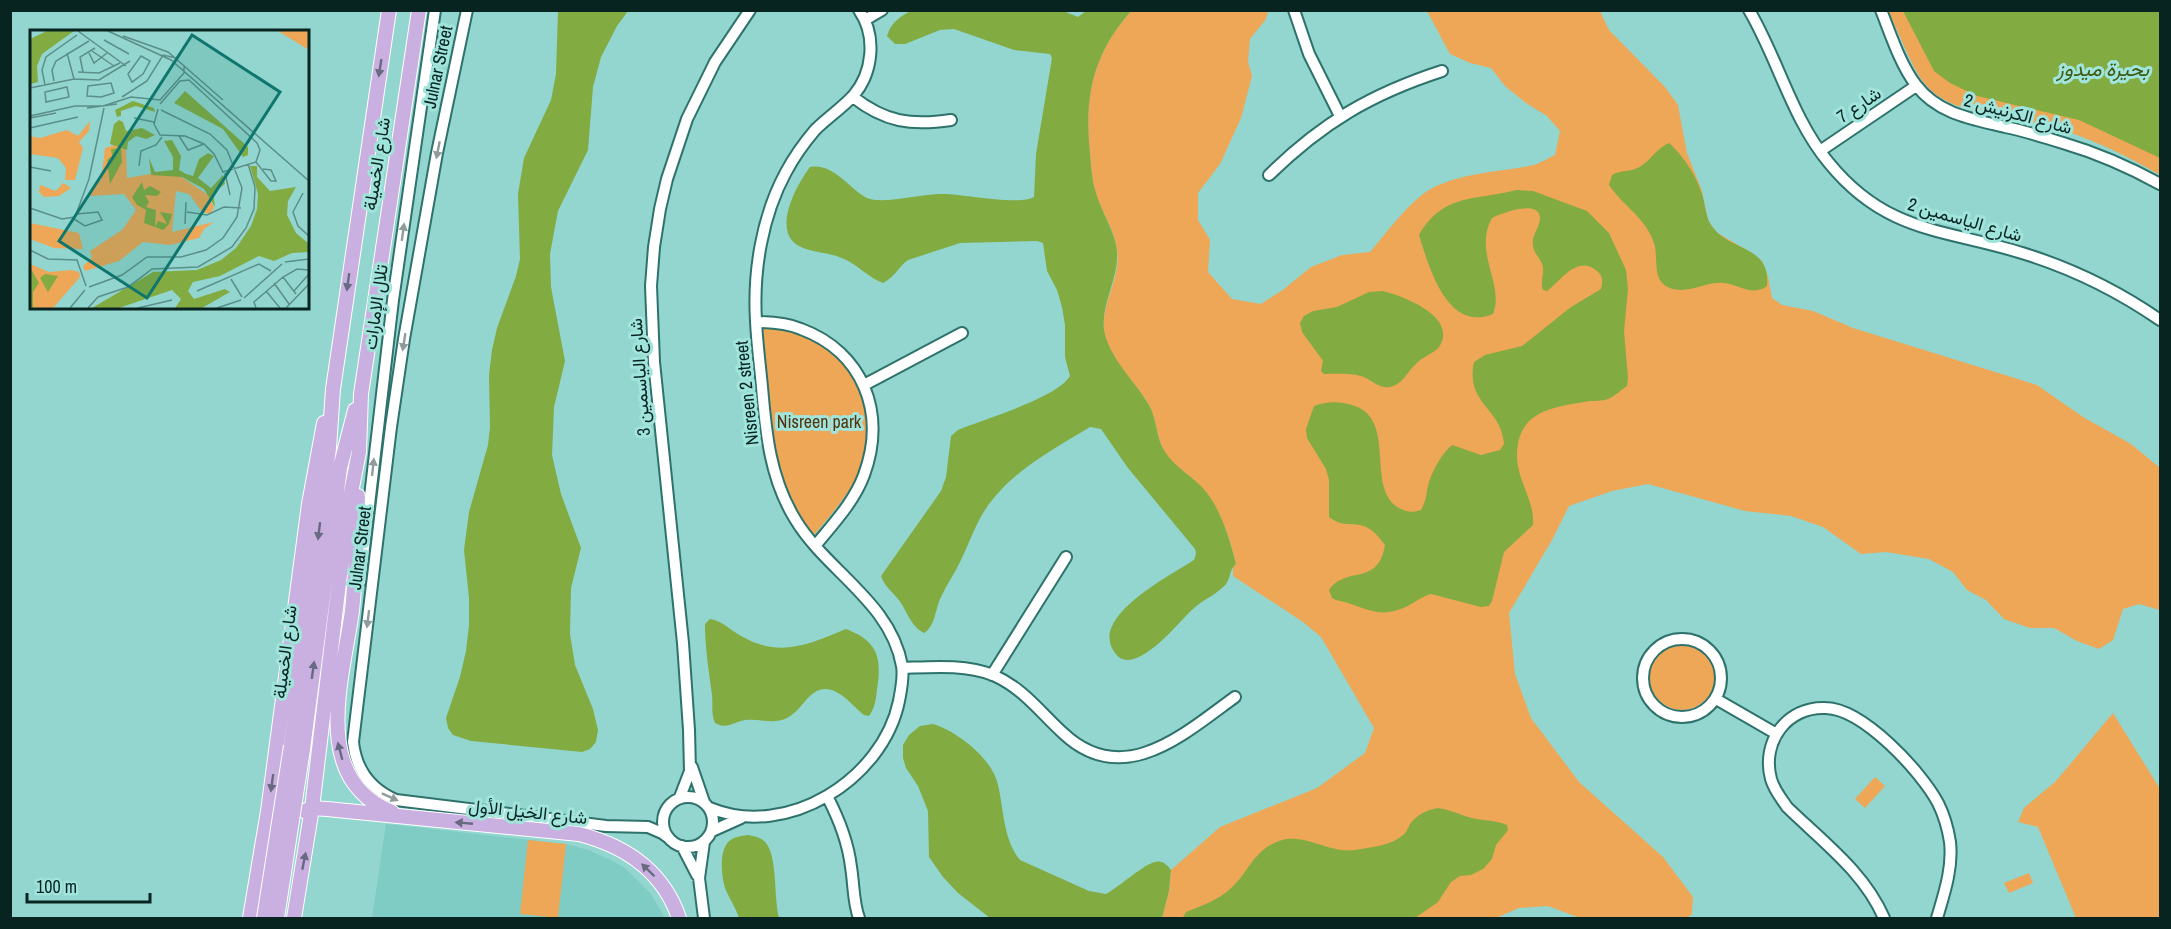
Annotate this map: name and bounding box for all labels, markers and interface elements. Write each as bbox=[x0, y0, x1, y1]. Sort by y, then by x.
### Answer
street label: Julnar Street bbox=[417, 23, 458, 110]
inset map bbox=[30, 30, 309, 309]
water label: بحيرة ميدوز bbox=[2055, 55, 2150, 82]
one-way arrow bbox=[375, 59, 384, 78]
street label: شارع 7 bbox=[1832, 81, 1886, 129]
street label: شارع الكرنيش 2 bbox=[1961, 87, 2075, 140]
street label: شارع الخميلة bbox=[357, 116, 396, 212]
one-way arrow bbox=[433, 141, 442, 160]
street label: شارع الياسمين 2 bbox=[1905, 191, 2025, 248]
one-way arrow bbox=[398, 223, 407, 242]
street label: تلال الإمارات bbox=[357, 263, 394, 351]
one-way arrow bbox=[344, 273, 353, 292]
street label: شارع الياسمين 3 bbox=[623, 317, 656, 437]
one-way arrow bbox=[399, 333, 408, 352]
street label: Nisreen 2 street bbox=[729, 340, 764, 447]
park label: Nisreen park bbox=[777, 409, 862, 434]
one-way arrow bbox=[368, 458, 378, 477]
street label: Julnar Street bbox=[342, 505, 377, 591]
one-way arrow bbox=[315, 522, 324, 541]
street label: شارع الخميلة bbox=[266, 604, 303, 700]
one-way arrow bbox=[363, 609, 372, 628]
one-way arrow bbox=[309, 660, 318, 679]
one-way arrow bbox=[335, 742, 344, 760]
one-way arrow bbox=[267, 774, 276, 793]
one-way arrow bbox=[382, 792, 399, 801]
street label: شارع الخيل الأول bbox=[467, 793, 589, 830]
one-way arrow bbox=[454, 818, 473, 828]
one-way arrow bbox=[300, 851, 309, 870]
one-way arrow bbox=[641, 863, 656, 877]
scale bar bbox=[27, 866, 150, 904]
text: 100 m bbox=[36, 874, 77, 899]

